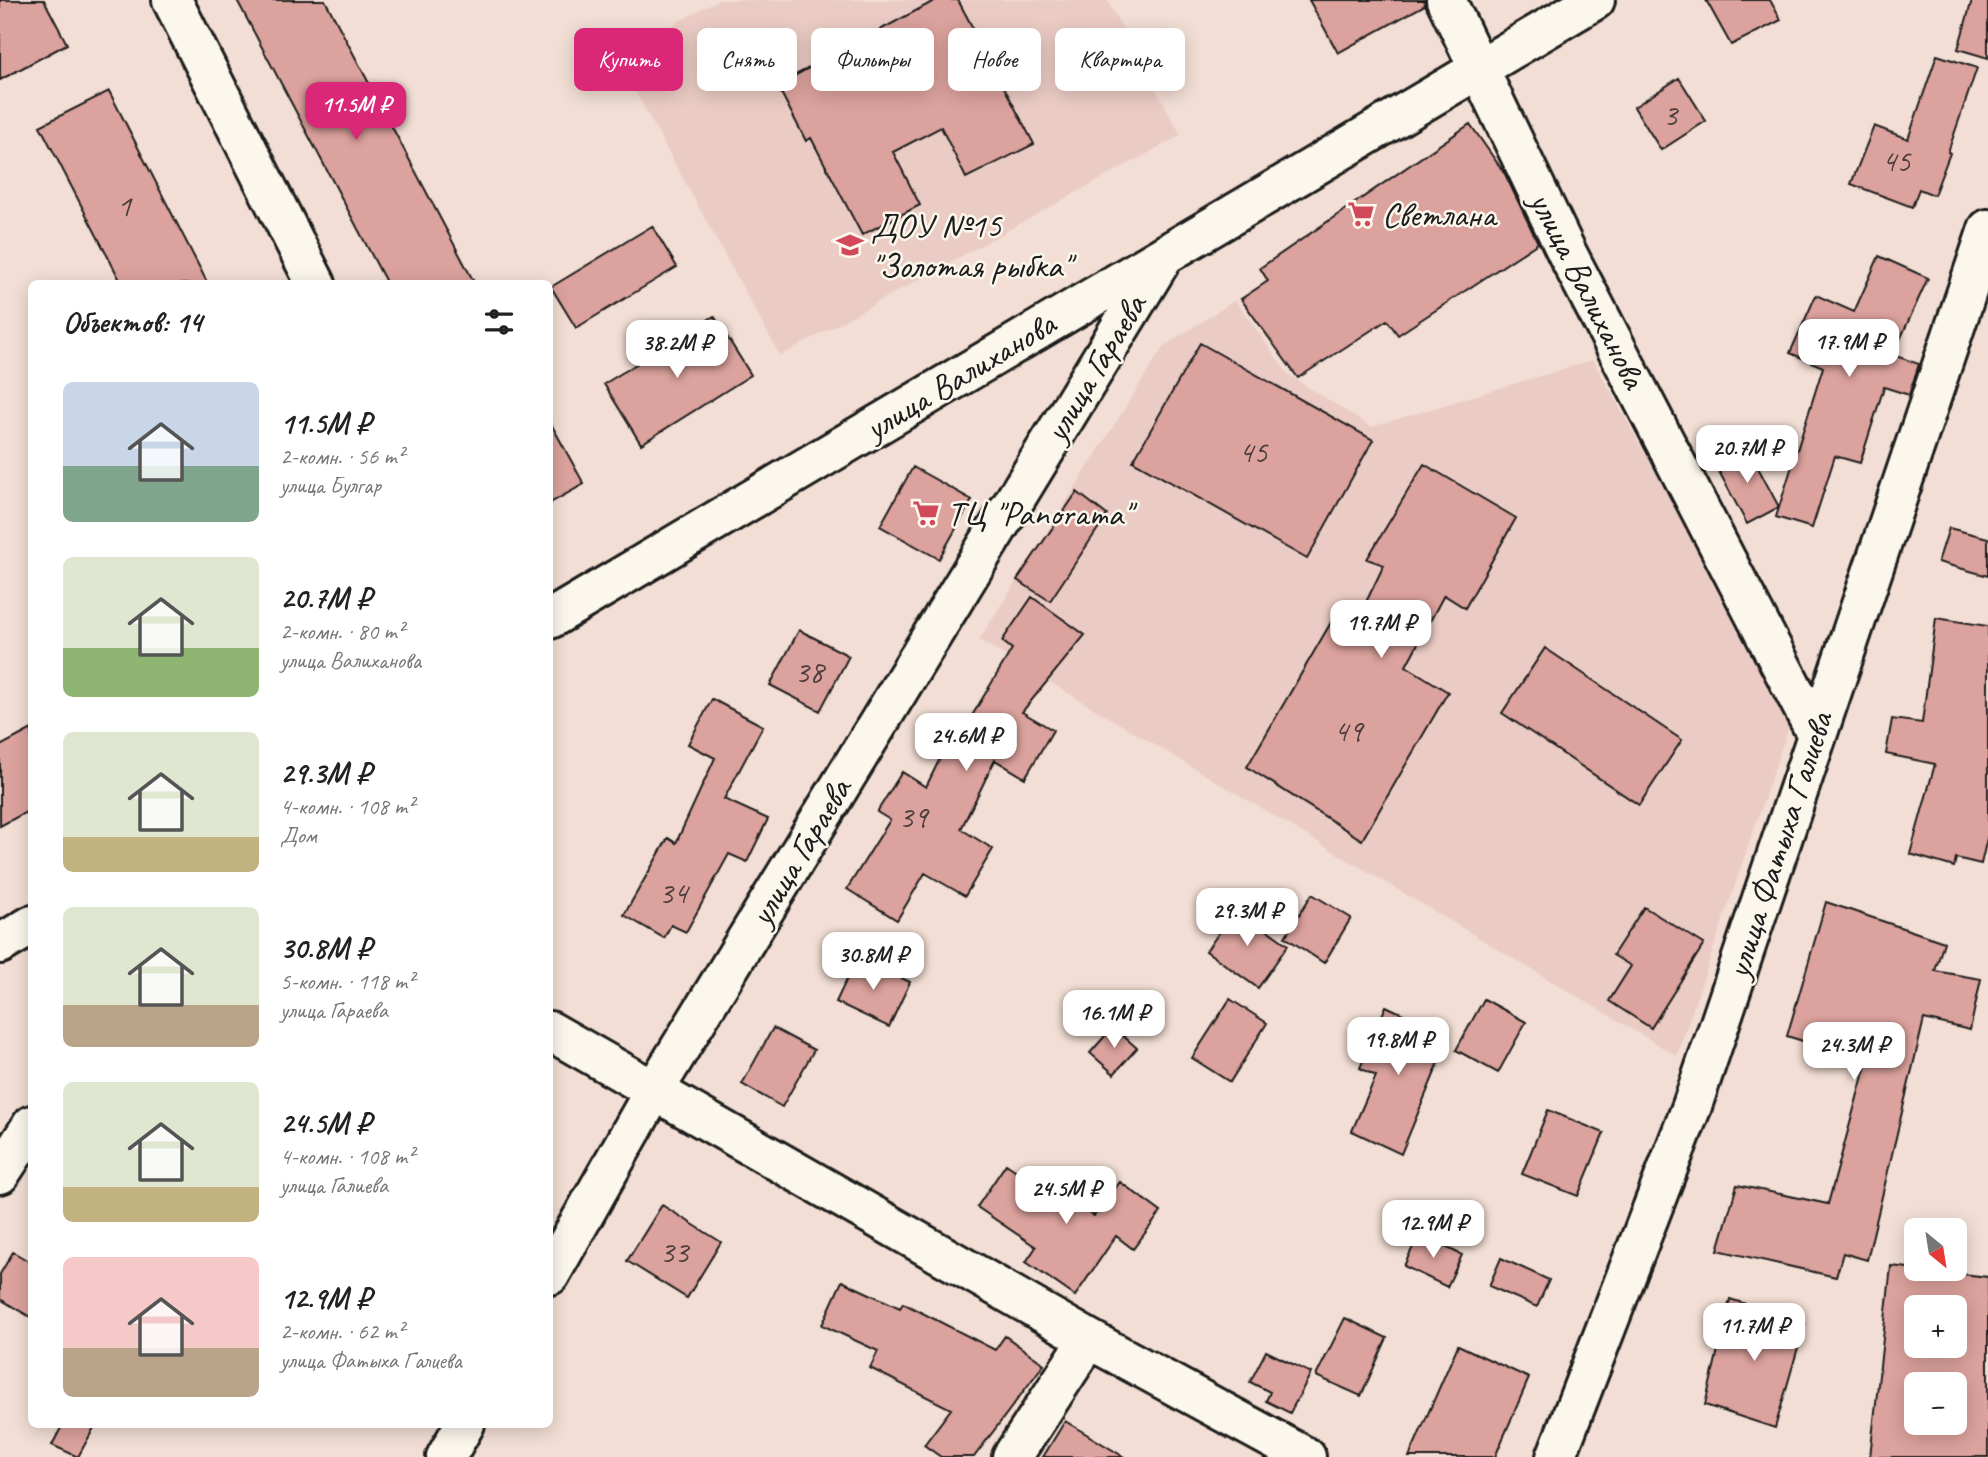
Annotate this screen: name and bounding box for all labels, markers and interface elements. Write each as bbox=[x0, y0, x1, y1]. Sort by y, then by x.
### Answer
chip: Купить bbox=[574, 28, 683, 91]
chip: Снять bbox=[697, 28, 797, 91]
chip: Фильтры bbox=[811, 28, 934, 91]
chip: Новое bbox=[948, 28, 1041, 91]
chip: Квартира bbox=[1055, 28, 1185, 91]
pin: 11.5M ₽ bbox=[291, 82, 421, 142]
text: 11.5M ₽ bbox=[321, 90, 391, 119]
house number: 3 bbox=[1663, 94, 1680, 135]
house number: 45 bbox=[1882, 140, 1912, 181]
street label: улица Валиханова bbox=[1518, 182, 1658, 398]
house number: 1 bbox=[117, 185, 133, 226]
place label: Светлана bbox=[1382, 192, 1498, 237]
supermarket icon: Светлана bbox=[1346, 199, 1376, 229]
place label: ДОУ №15 "Золотая рыбка" bbox=[871, 203, 1077, 288]
school or university icon: ДОУ №15 "Золотая рыбка" bbox=[835, 230, 865, 260]
street label: улица Гараева bbox=[1032, 284, 1158, 452]
street label: улица Валиханова bbox=[855, 300, 1065, 452]
text: Объектов: 14 bbox=[63, 303, 202, 341]
icon: filters bbox=[480, 303, 518, 341]
pin: 38.2M ₽ bbox=[612, 320, 742, 380]
pin: 17.9M ₽ bbox=[1784, 320, 1914, 379]
text: 17.9M ₽ bbox=[1814, 327, 1884, 356]
text: 38.2M ₽ bbox=[642, 328, 712, 357]
text: 11.5M ₽ bbox=[280, 404, 371, 442]
icon: home bbox=[119, 410, 203, 494]
pin: 20.7M ₽ bbox=[1682, 426, 1812, 485]
house number: 45 bbox=[1239, 431, 1269, 472]
text: 20.7M ₽ bbox=[1712, 433, 1782, 462]
text: 2-комн. · 56 m² bbox=[280, 442, 404, 471]
text: улица Булгар bbox=[280, 471, 381, 500]
place label: ТЦ "Panorama" bbox=[947, 491, 1138, 536]
supermarket icon: ТЦ "Panorama" bbox=[911, 498, 941, 528]
text: 20.7M ₽ bbox=[280, 579, 371, 617]
icon: home bbox=[119, 585, 203, 669]
pin: 19.7M ₽ bbox=[1316, 600, 1446, 660]
text: 19.7M ₽ bbox=[1346, 608, 1416, 637]
text: 2-комн. · 80 m² bbox=[280, 617, 404, 646]
text: улица Валиханова bbox=[280, 646, 421, 675]
house number: 38 bbox=[795, 651, 826, 692]
street label: улица Фатыха Галиева bbox=[1714, 705, 1844, 985]
house number: 49 bbox=[1334, 710, 1365, 751]
pin: 24.6M ₽ bbox=[901, 714, 1031, 773]
text: 24.6M ₽ bbox=[931, 721, 1001, 750]
text: 29.3M ₽ bbox=[280, 754, 371, 792]
icon: home bbox=[119, 760, 203, 844]
street label: улица Гараева bbox=[737, 768, 863, 936]
text: 4-комн. · 108 m² bbox=[280, 792, 414, 821]
house number: 39 bbox=[899, 796, 930, 837]
text: Дом bbox=[280, 821, 317, 850]
house number: 34 bbox=[659, 872, 691, 913]
pin: 29.3M ₽ bbox=[1182, 888, 1312, 948]
text: 29.3M ₽ bbox=[1212, 896, 1282, 925]
text: 30.8M ₽ bbox=[280, 929, 371, 967]
pin: 30.8M ₽ bbox=[808, 932, 938, 992]
icon: home bbox=[119, 935, 203, 1019]
text: 30.8M ₽ bbox=[838, 940, 908, 969]
text: 5-комн. · 118 m² bbox=[280, 967, 414, 996]
pin: 16.1M ₽ bbox=[1049, 990, 1179, 1050]
text: улица Гараева bbox=[280, 996, 388, 1025]
text: 16.1M ₽ bbox=[1079, 998, 1149, 1027]
pin: 19.8M ₽ bbox=[1333, 1018, 1463, 1077]
pin: 24.3M ₽ bbox=[1789, 1023, 1919, 1082]
text: 19.8M ₽ bbox=[1363, 1025, 1433, 1054]
text: 24.3M ₽ bbox=[1819, 1030, 1889, 1059]
text: 24.5M ₽ bbox=[280, 1104, 371, 1142]
icon: home bbox=[119, 1110, 203, 1194]
text: 4-комн. · 108 m² bbox=[280, 1142, 414, 1171]
pin: 24.5M ₽ bbox=[1001, 1166, 1131, 1226]
text: улица Галиева bbox=[280, 1171, 388, 1200]
text: 24.5M ₽ bbox=[1031, 1174, 1101, 1203]
pin: 12.9M ₽ bbox=[1368, 1200, 1498, 1260]
text: 12.9M ₽ bbox=[1398, 1208, 1468, 1237]
north arrow bbox=[1904, 1218, 1967, 1281]
map controls bbox=[1904, 1218, 1967, 1435]
house number: 33 bbox=[660, 1231, 691, 1272]
text: 12.9M ₽ bbox=[280, 1279, 371, 1317]
icon: home bbox=[119, 1285, 203, 1369]
button: + bbox=[1904, 1295, 1967, 1358]
pin: 11.7M ₽ bbox=[1689, 1304, 1819, 1363]
text: 11.7M ₽ bbox=[1719, 1311, 1789, 1340]
text: 2-комн. · 62 m² bbox=[280, 1317, 404, 1346]
text: улица Фатыха Галиева bbox=[280, 1346, 462, 1375]
button: − bbox=[1904, 1372, 1967, 1435]

